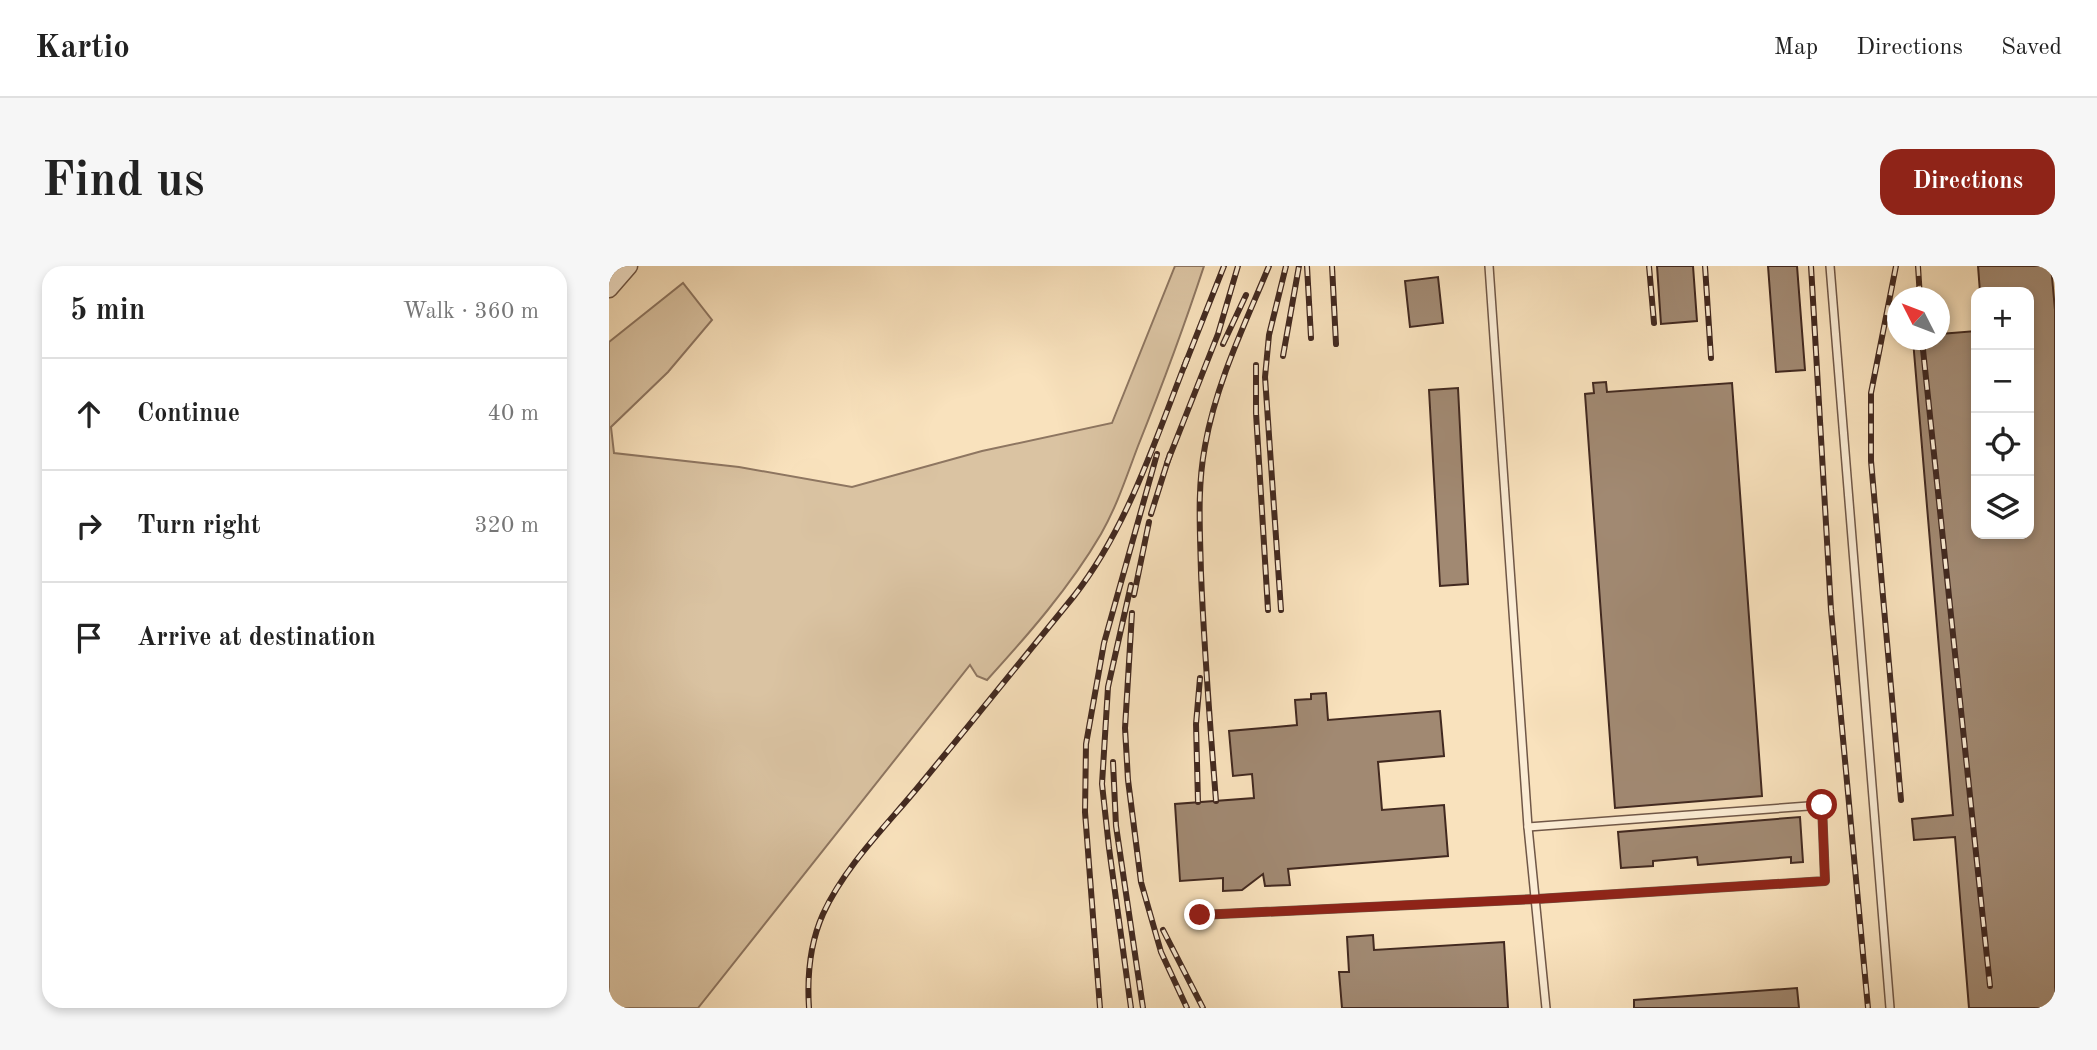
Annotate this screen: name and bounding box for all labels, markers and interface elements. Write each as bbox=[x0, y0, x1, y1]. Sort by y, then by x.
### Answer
text: Kartio bbox=[35, 32, 130, 65]
text: Map bbox=[1774, 36, 1818, 60]
text: Directions bbox=[1856, 36, 1963, 60]
text: Saved bbox=[2001, 36, 2062, 60]
button: Directions bbox=[1880, 149, 2055, 215]
text: Find us bbox=[42, 158, 205, 207]
north arrow bbox=[1887, 287, 1950, 350]
map controls bbox=[1971, 287, 2034, 539]
button: + bbox=[1971, 287, 2034, 350]
text: 5 min bbox=[70, 296, 145, 326]
text: Walk · 360 m bbox=[403, 300, 539, 323]
button: − bbox=[1971, 350, 2034, 413]
icon: ahead bbox=[70, 395, 108, 433]
text: Continue bbox=[137, 401, 240, 427]
text: 40 m bbox=[488, 402, 539, 425]
button: locate bbox=[1971, 413, 2034, 476]
button: layers bbox=[1971, 476, 2034, 539]
icon: right bbox=[70, 507, 108, 545]
text: Turn right bbox=[137, 513, 260, 539]
text: 320 m bbox=[474, 514, 539, 537]
icon: arrive bbox=[70, 619, 108, 657]
text: Arrive at destination bbox=[137, 625, 376, 651]
route start bbox=[1806, 789, 1837, 820]
route end bbox=[1184, 899, 1215, 930]

